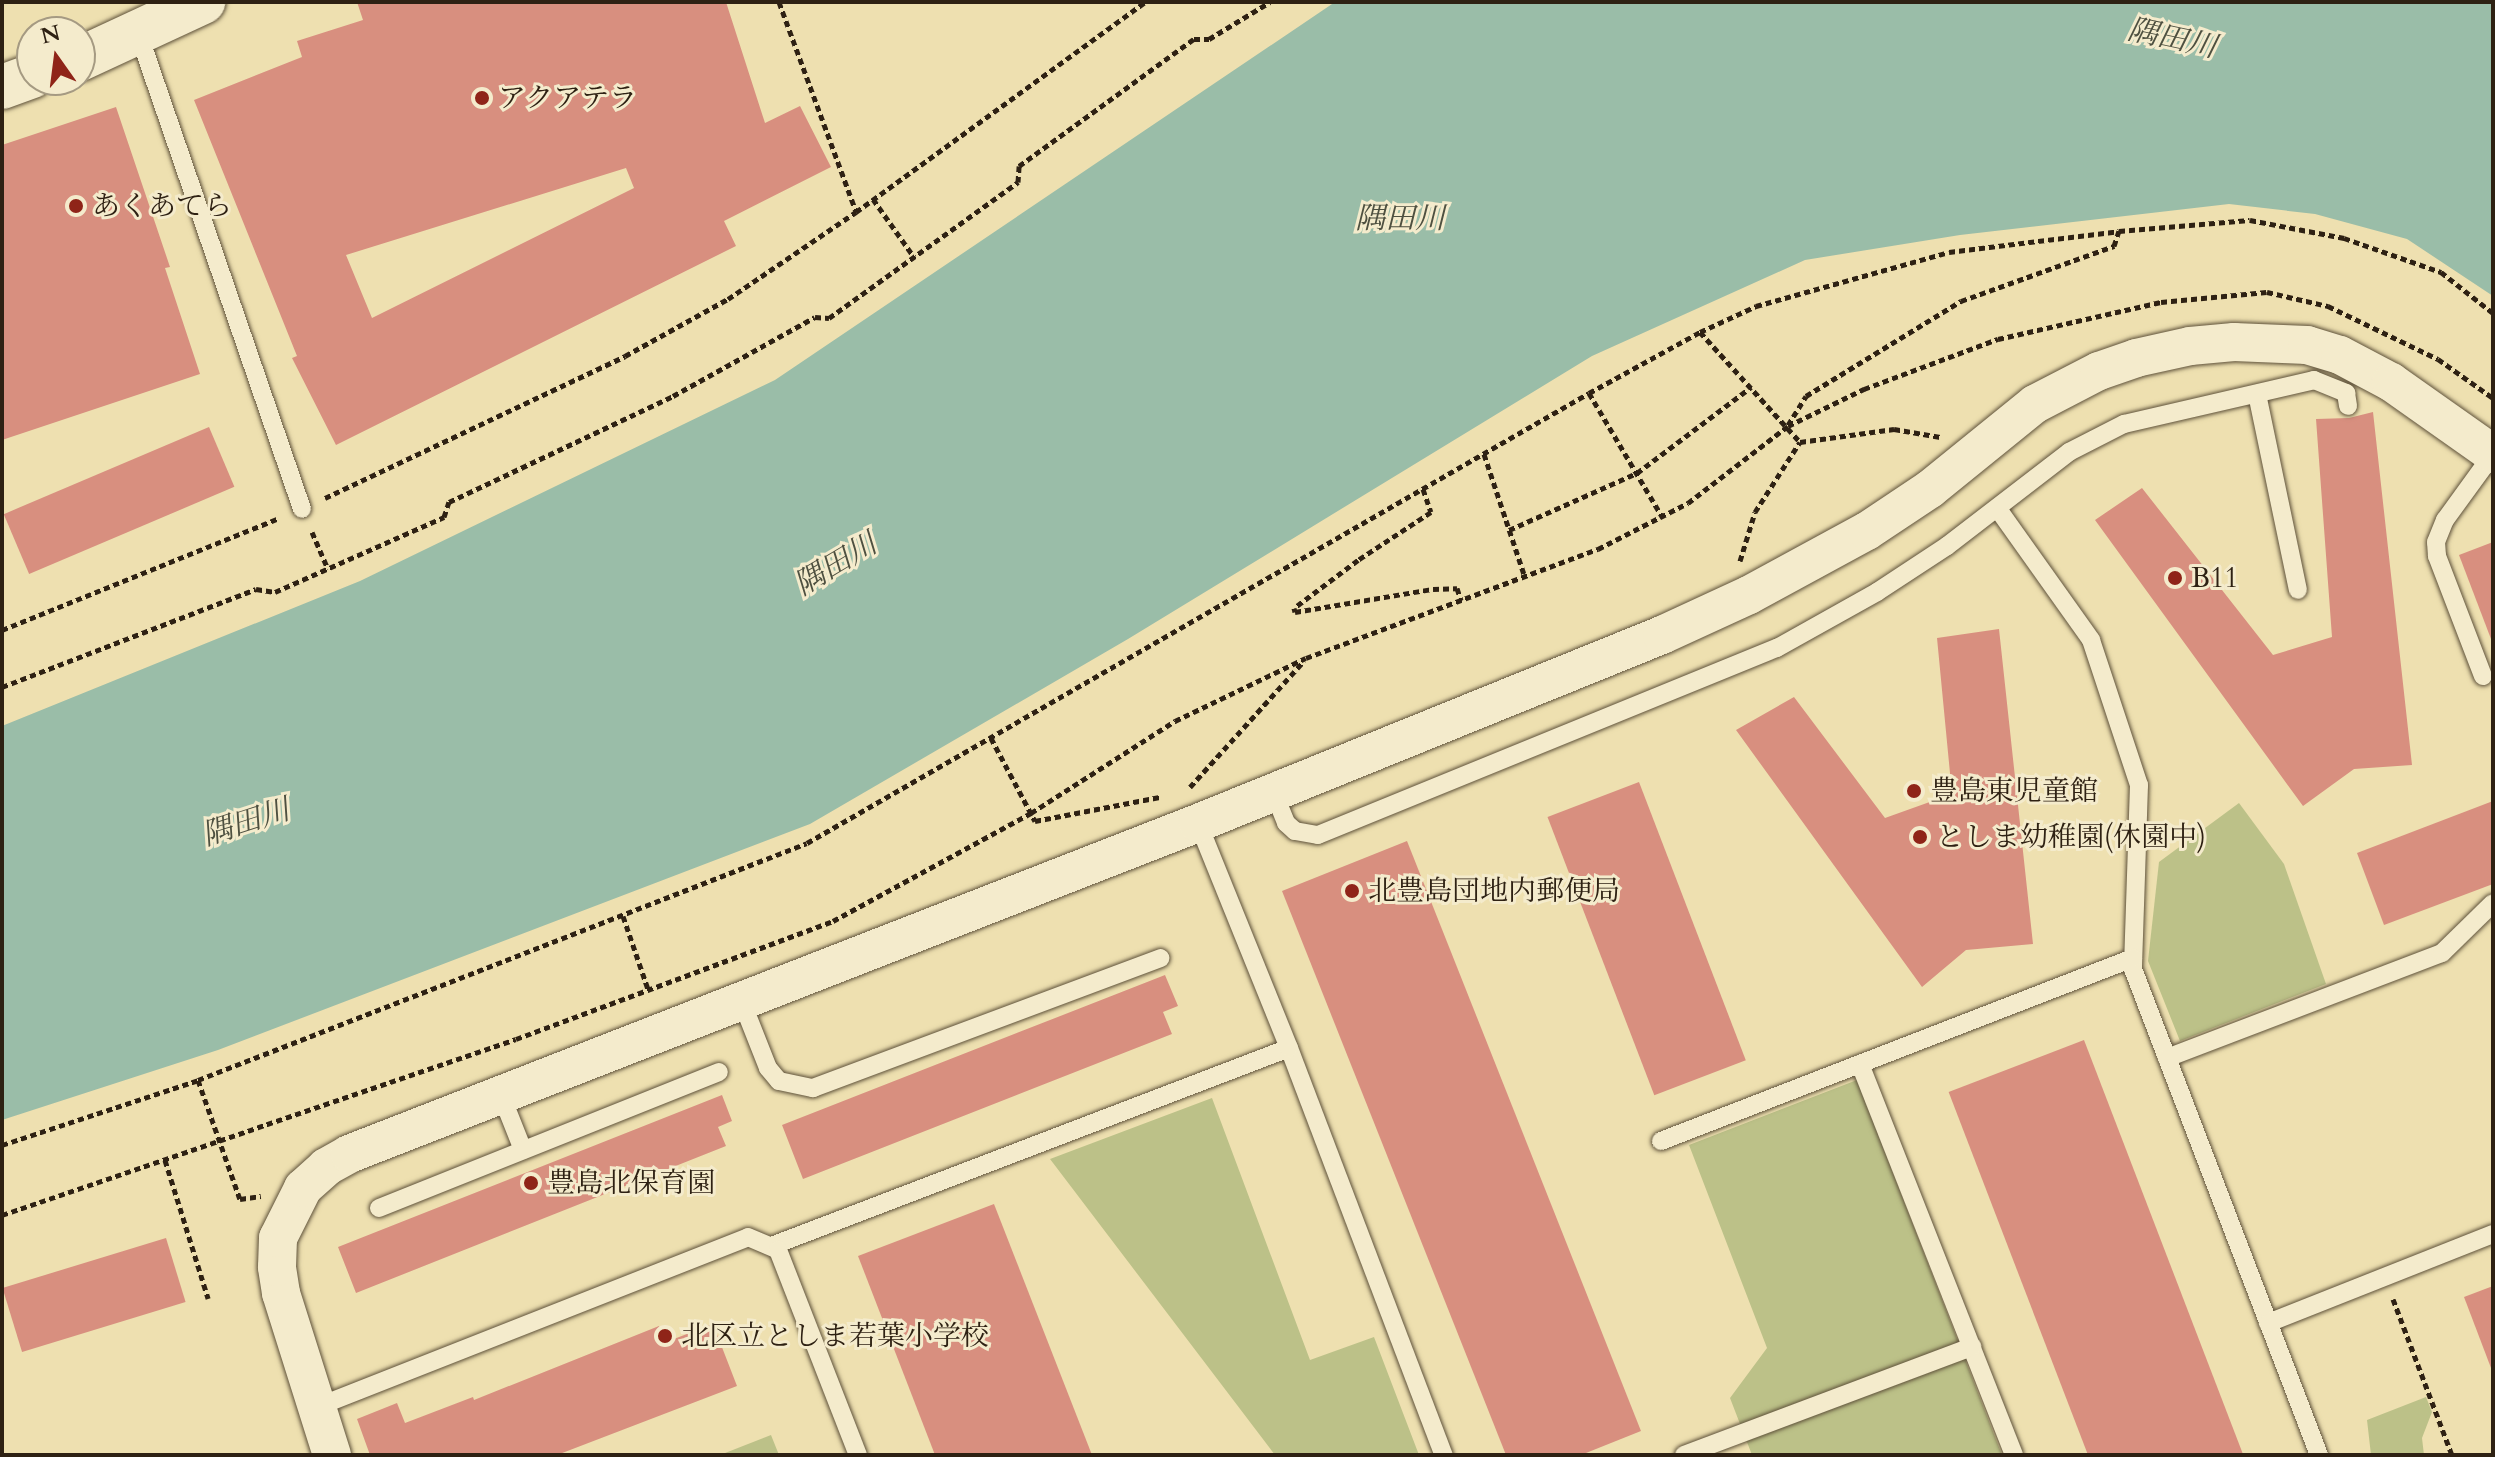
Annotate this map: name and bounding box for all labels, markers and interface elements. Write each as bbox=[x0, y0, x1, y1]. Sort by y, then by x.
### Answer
water label: 隅田川 bbox=[2124, 12, 2220, 66]
north arrow bbox=[16, 16, 96, 96]
text: N bbox=[38, 18, 64, 52]
place label: アクアテラ bbox=[498, 81, 638, 115]
marker: アクアテラ bbox=[473, 89, 491, 107]
place label: あくあてら bbox=[92, 189, 232, 223]
marker: あくあてら bbox=[67, 197, 85, 215]
water label: 隅田川 bbox=[1355, 201, 1445, 237]
water label: 隅田川 bbox=[788, 526, 884, 604]
place label: B11 bbox=[2191, 561, 2239, 595]
marker: B11 bbox=[2166, 569, 2184, 587]
place label: 豊島東児童館 bbox=[1930, 774, 2098, 808]
marker: 豊島東児童館 bbox=[1905, 782, 1923, 800]
water label: 隅田川 bbox=[198, 792, 294, 854]
place label: としま幼稚園(休園中) bbox=[1936, 820, 2206, 854]
marker: としま幼稚園(休園中) bbox=[1911, 828, 1929, 846]
place label: 北豊島団地内郵便局 bbox=[1368, 874, 1620, 908]
marker: 北豊島団地内郵便局 bbox=[1343, 882, 1361, 900]
place label: 豊島北保育園 bbox=[547, 1166, 715, 1200]
marker: 豊島北保育園 bbox=[522, 1174, 540, 1192]
place label: 北区立としま若葉小学校 bbox=[681, 1319, 989, 1353]
marker: 北区立としま若葉小学校 bbox=[656, 1327, 674, 1345]

